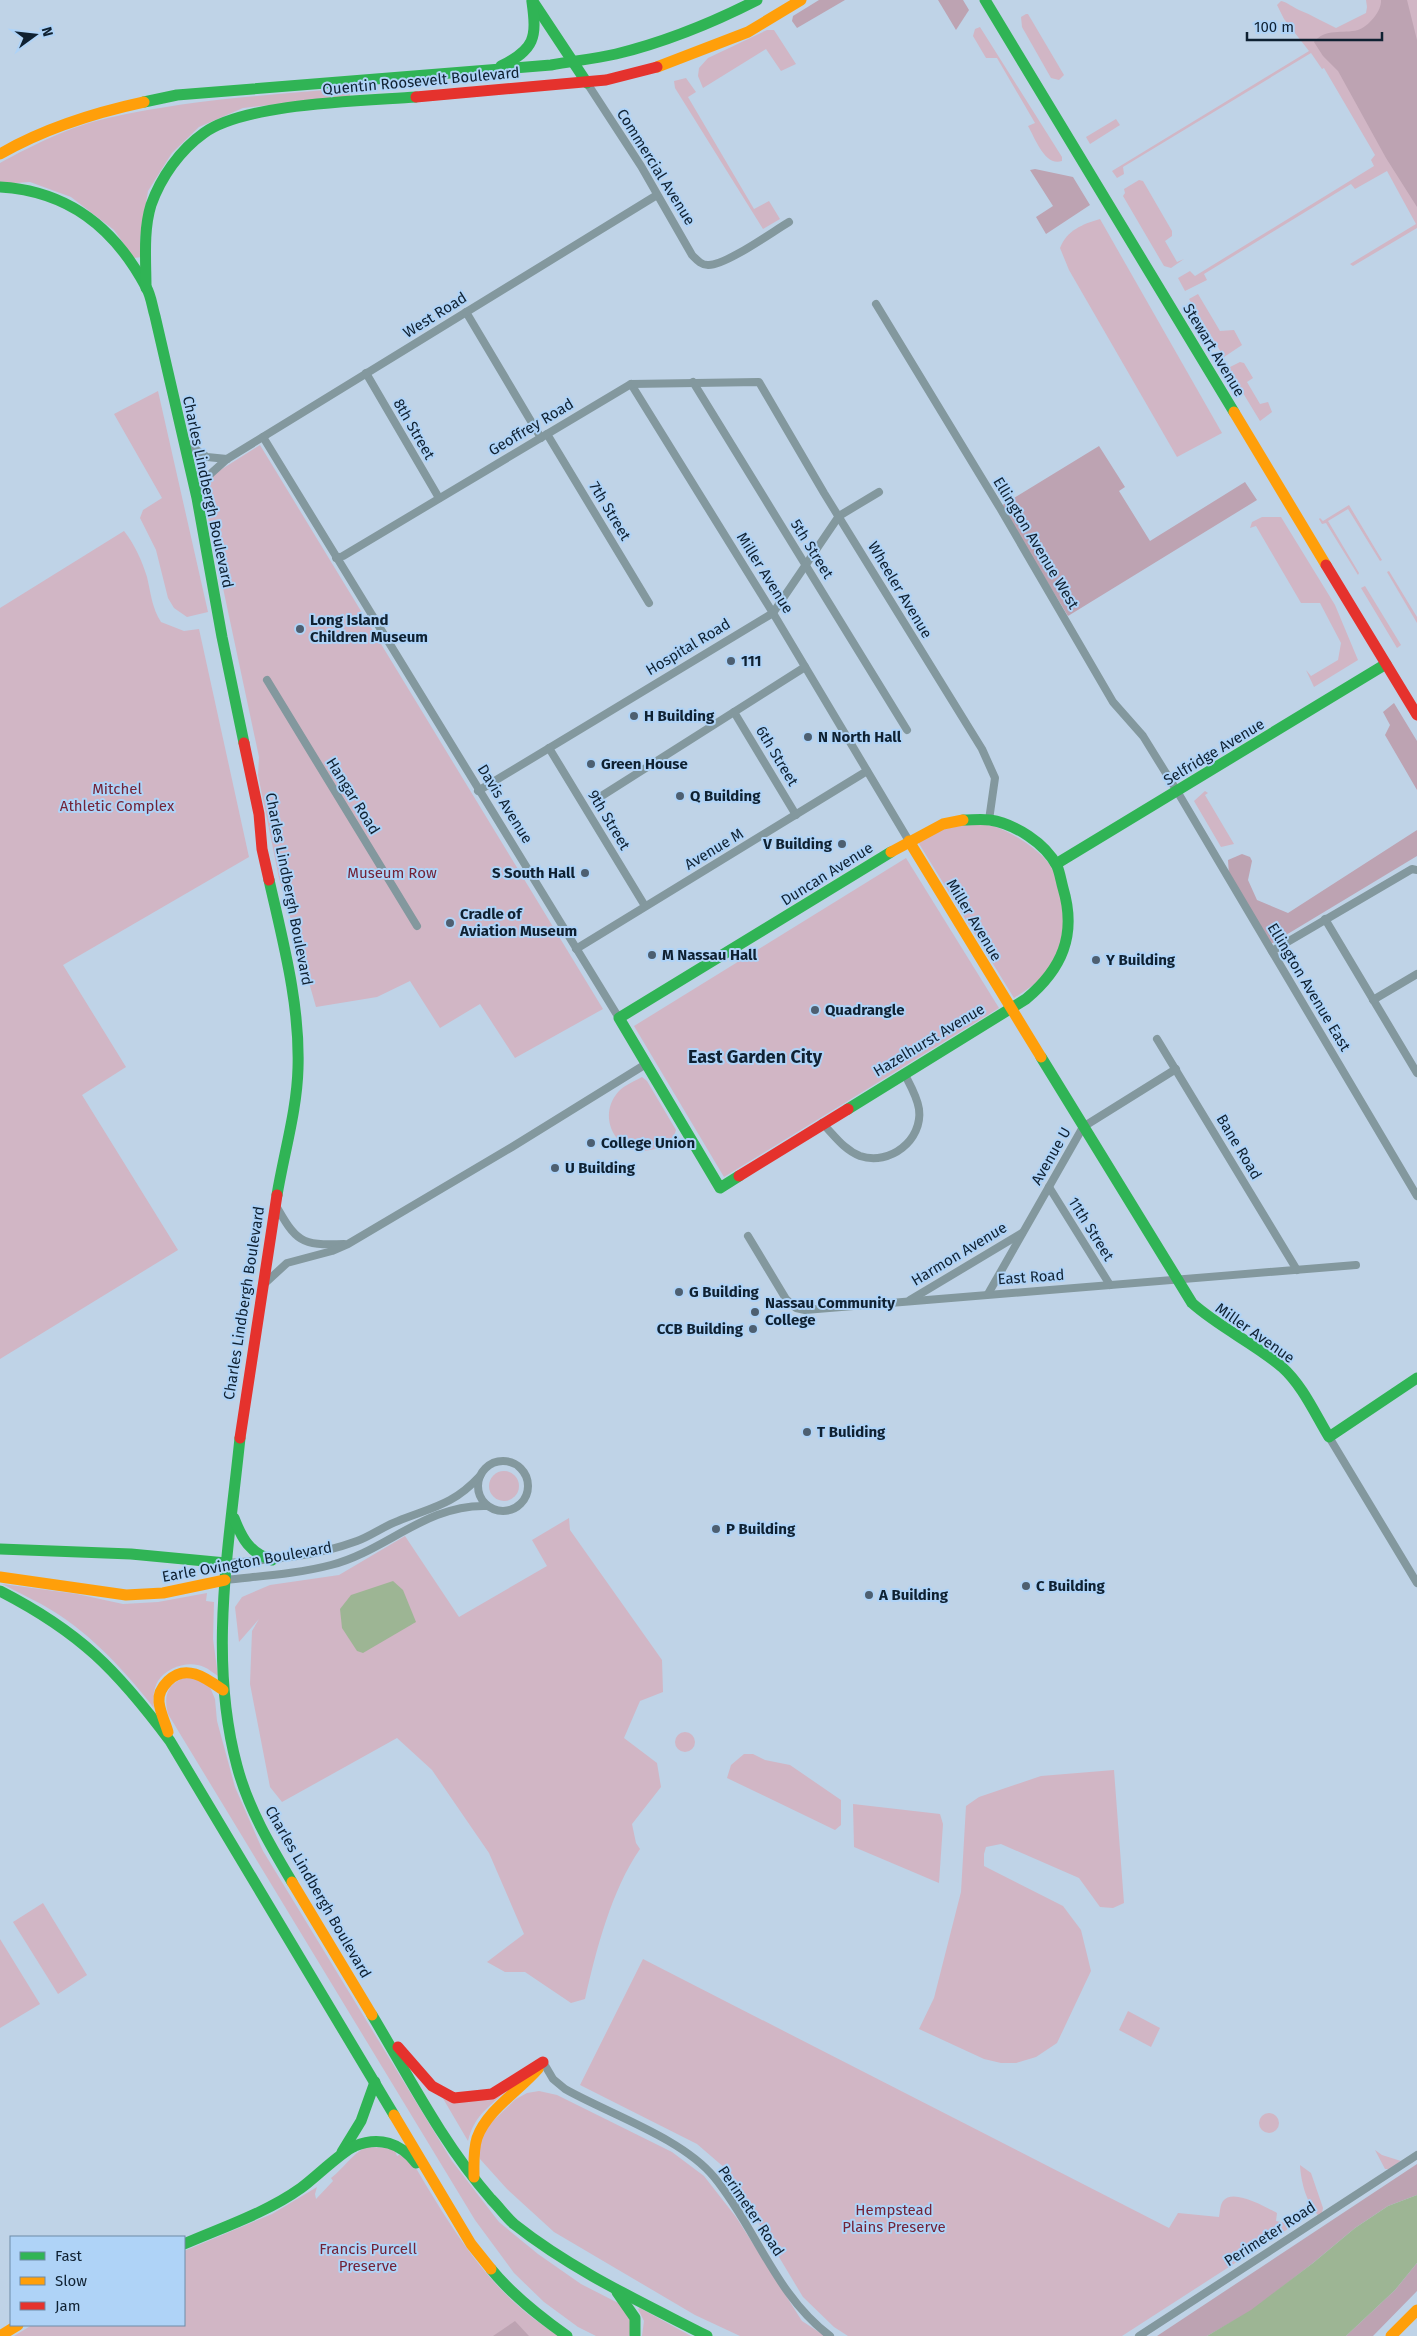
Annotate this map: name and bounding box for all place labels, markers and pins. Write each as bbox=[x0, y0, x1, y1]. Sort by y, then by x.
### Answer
place label: Long Island Children Museum bbox=[310, 611, 428, 646]
marker: Long Island Children Museum bbox=[294, 623, 306, 635]
place label: 111 bbox=[741, 652, 761, 670]
marker: 111 bbox=[725, 655, 737, 667]
place label: H Building bbox=[644, 707, 715, 725]
marker: H Building bbox=[628, 710, 640, 722]
place label: N North Hall bbox=[818, 728, 902, 746]
marker: N North Hall bbox=[802, 731, 814, 743]
place label: Green House bbox=[601, 755, 688, 773]
marker: Green House bbox=[585, 758, 597, 770]
place label: Q Building bbox=[690, 787, 761, 805]
marker: Q Building bbox=[674, 790, 686, 802]
place label: V Building bbox=[762, 835, 833, 853]
marker: V Building bbox=[836, 838, 848, 850]
place label: S South Hall bbox=[492, 864, 576, 882]
marker: S South Hall bbox=[579, 867, 591, 879]
place label: Cradle of Aviation Museum bbox=[459, 905, 577, 940]
marker: Cradle of Aviation Museum bbox=[444, 917, 456, 929]
place label: M Nassau Hall bbox=[662, 946, 757, 964]
marker: M Nassau Hall bbox=[646, 949, 658, 961]
place label: Y Building bbox=[1105, 951, 1176, 969]
marker: Y Building bbox=[1090, 954, 1102, 966]
place label: Quadrangle bbox=[825, 1001, 904, 1019]
marker: Quadrangle bbox=[809, 1004, 821, 1016]
place label: College Union bbox=[601, 1134, 695, 1152]
marker: College Union bbox=[585, 1137, 597, 1149]
place label: U Building bbox=[565, 1159, 636, 1177]
marker: U Building bbox=[549, 1162, 561, 1174]
place label: G Building bbox=[689, 1283, 760, 1301]
marker: G Building bbox=[673, 1286, 685, 1298]
place label: Nassau Community College bbox=[765, 1294, 895, 1329]
marker: Nassau Community College bbox=[749, 1306, 761, 1318]
place label: CCB Building bbox=[657, 1320, 744, 1338]
marker: CCB Building bbox=[747, 1323, 759, 1335]
place label: T Buliding bbox=[817, 1423, 886, 1441]
marker: T Buliding bbox=[801, 1426, 813, 1438]
place label: P Building bbox=[726, 1520, 796, 1538]
marker: P Building bbox=[710, 1523, 722, 1535]
place label: C Building bbox=[1036, 1577, 1106, 1595]
marker: C Building bbox=[1020, 1580, 1032, 1592]
place label: A Building bbox=[878, 1586, 949, 1604]
marker: A Building bbox=[863, 1589, 875, 1601]

